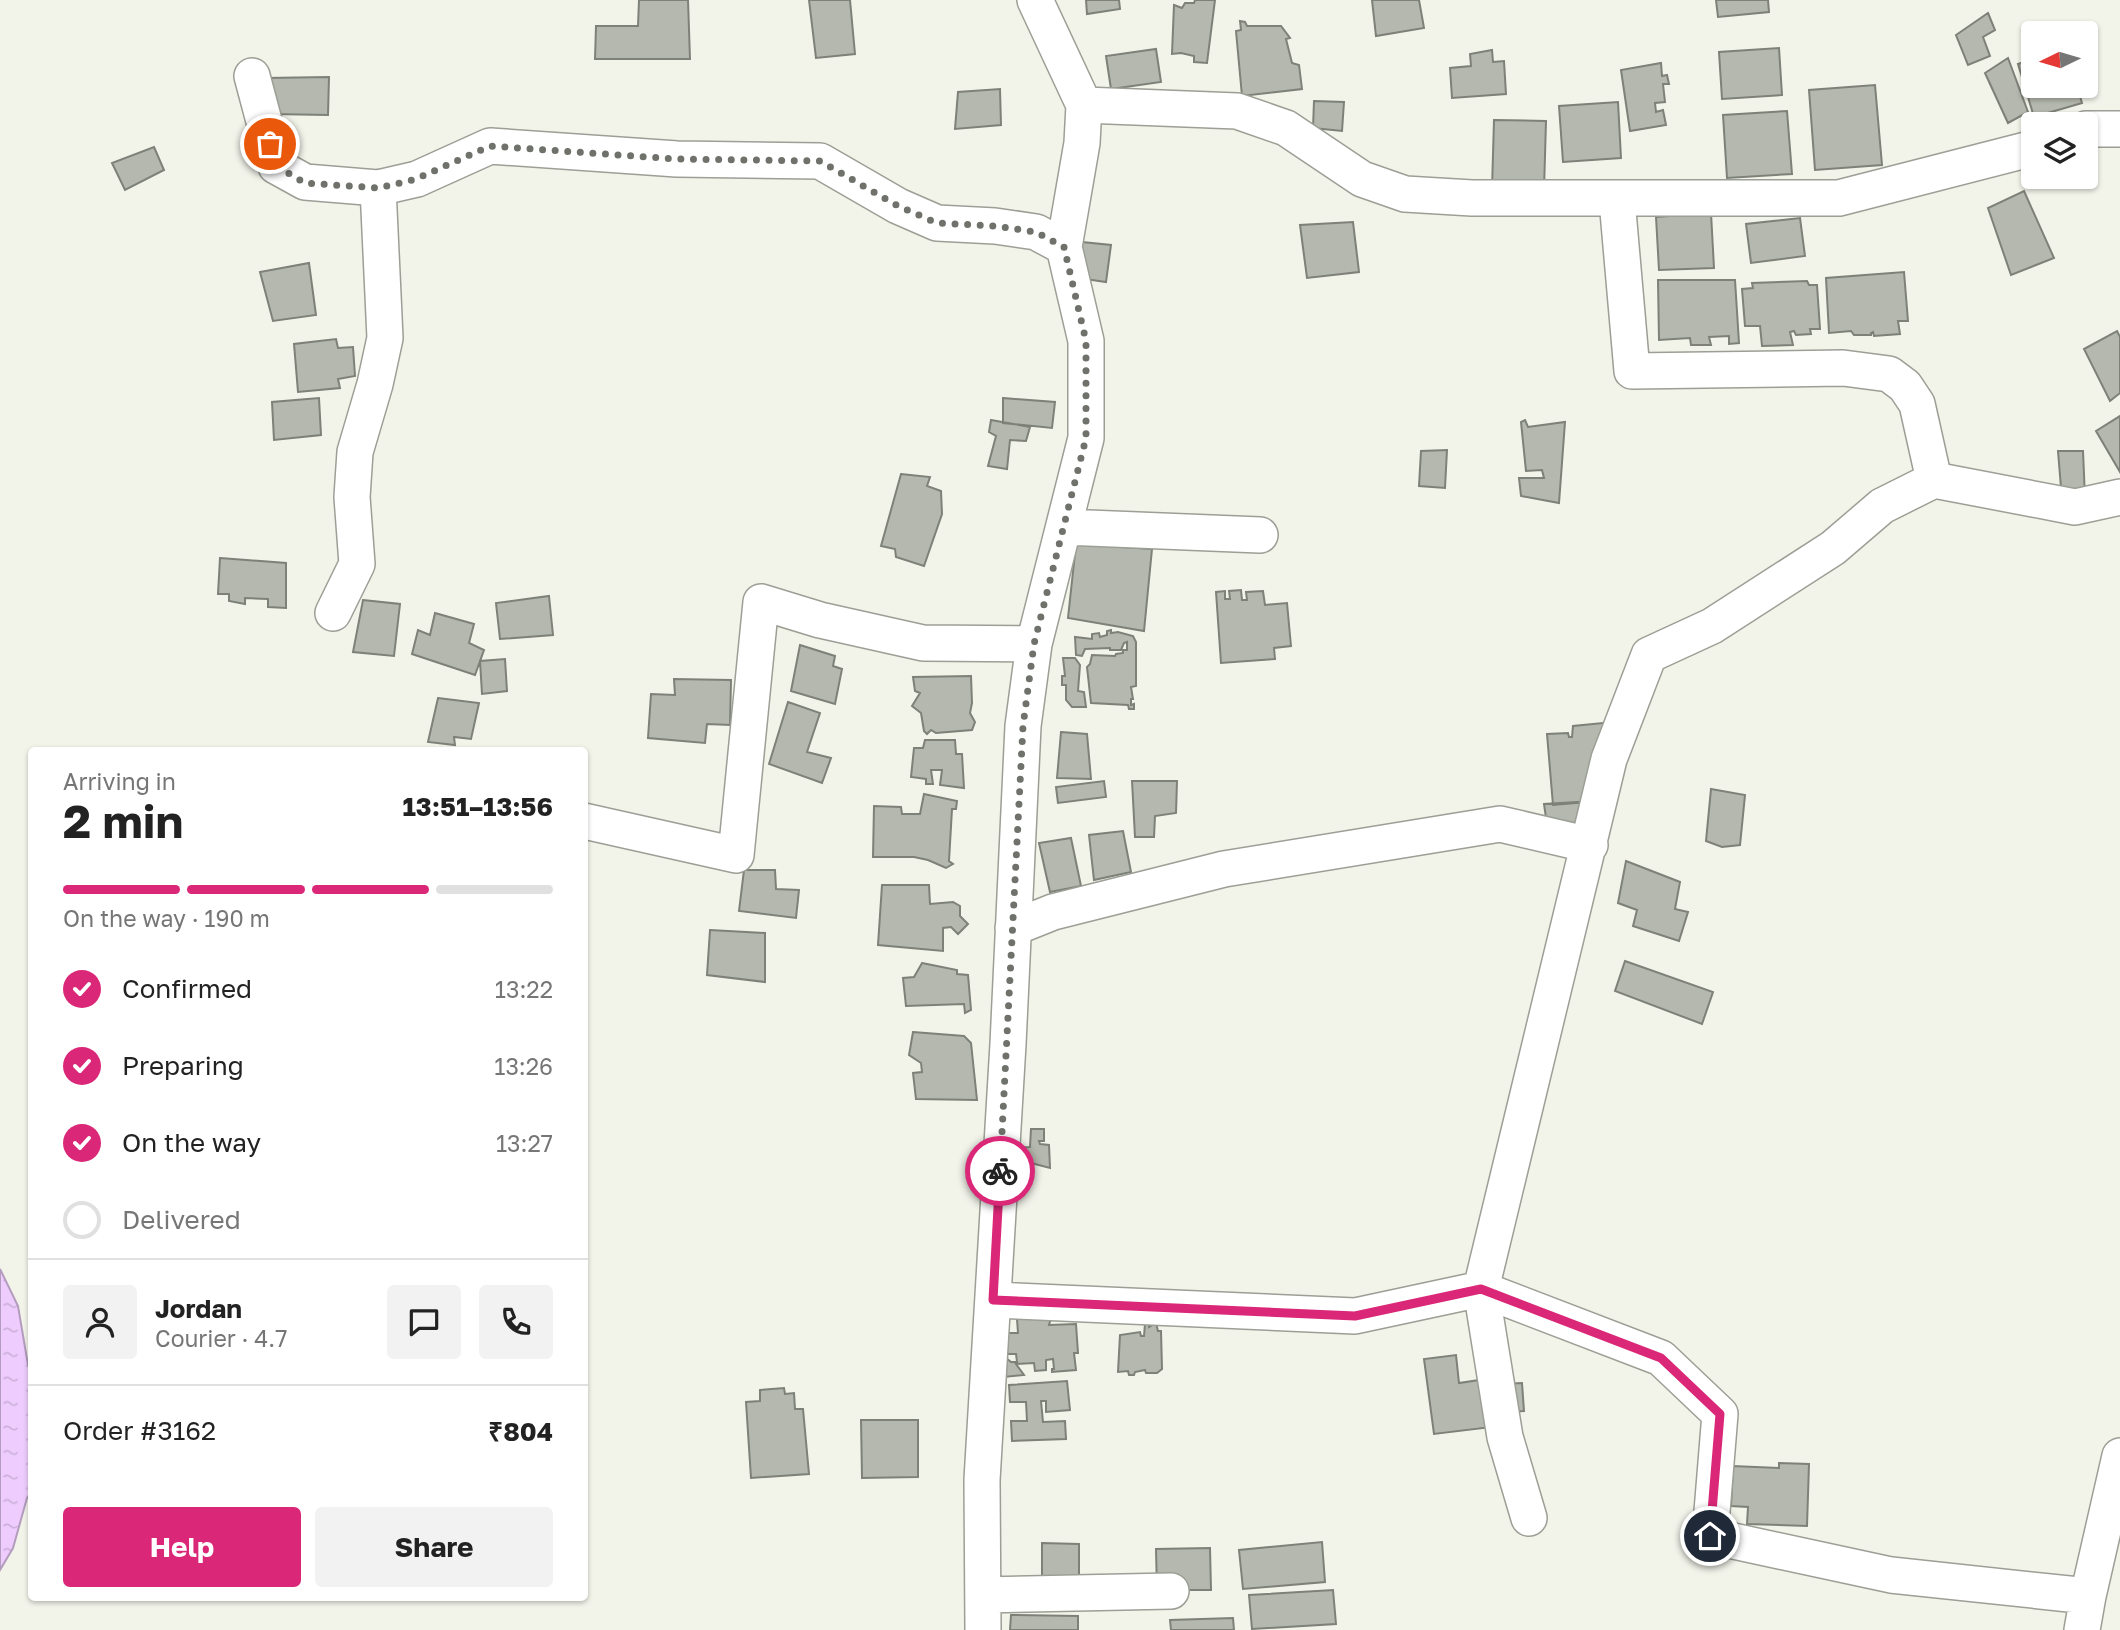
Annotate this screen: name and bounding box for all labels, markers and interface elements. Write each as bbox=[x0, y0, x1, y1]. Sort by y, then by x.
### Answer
north arrow bbox=[2021, 21, 2098, 98]
map controls bbox=[2021, 21, 2098, 189]
button: layers bbox=[2021, 112, 2098, 189]
pin bbox=[240, 114, 300, 174]
icon: bag bbox=[251, 125, 289, 163]
text: Arriving in bbox=[63, 767, 176, 795]
text: 13:51–13:56 bbox=[402, 791, 553, 822]
text: 2 min bbox=[63, 793, 183, 848]
text: On the way · 190 m bbox=[63, 904, 270, 932]
icon: check bbox=[63, 970, 101, 1008]
text: Confirmed bbox=[122, 973, 252, 1004]
text: 13:22 bbox=[495, 975, 553, 1003]
icon: check bbox=[63, 1047, 101, 1085]
text: Preparing bbox=[122, 1050, 244, 1081]
text: 13:26 bbox=[494, 1052, 553, 1080]
icon: check bbox=[63, 1124, 101, 1162]
text: On the way bbox=[122, 1127, 261, 1158]
text: 13:27 bbox=[496, 1129, 553, 1157]
courier bbox=[965, 1136, 1035, 1206]
icon: bike bbox=[981, 1152, 1019, 1190]
text: Delivered bbox=[122, 1204, 241, 1235]
button: person bbox=[63, 1285, 137, 1359]
button: chat bbox=[387, 1285, 461, 1359]
button: phone bbox=[479, 1285, 553, 1359]
text: Jordan bbox=[155, 1293, 242, 1324]
text: Courier · 4.7 bbox=[155, 1324, 287, 1352]
text: Order #3162 bbox=[63, 1415, 216, 1446]
text: ₹804 bbox=[488, 1416, 553, 1447]
pin bbox=[1680, 1506, 1740, 1566]
button: Help bbox=[63, 1507, 301, 1587]
button: Share bbox=[315, 1507, 553, 1587]
icon: home bbox=[1691, 1517, 1729, 1555]

